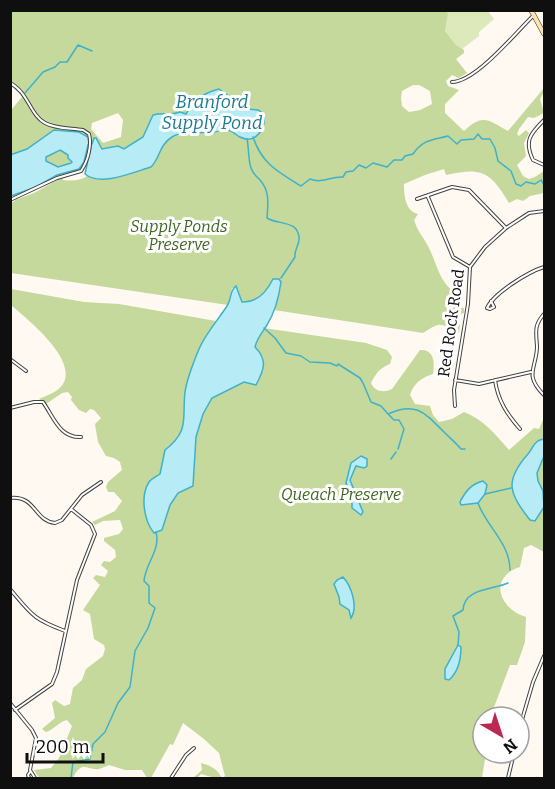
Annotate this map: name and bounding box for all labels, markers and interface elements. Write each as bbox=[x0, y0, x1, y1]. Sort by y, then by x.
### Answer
water label: Branford Supply Pond bbox=[161, 91, 263, 134]
park label: Supply Ponds Preserve bbox=[130, 217, 228, 254]
street label: Red Rock Road bbox=[434, 267, 468, 378]
park label: Queach Preserve bbox=[281, 485, 401, 504]
north arrow bbox=[471, 705, 531, 765]
scale bar bbox=[27, 726, 104, 764]
text: N bbox=[499, 735, 521, 758]
text: 200 m bbox=[36, 736, 90, 758]

